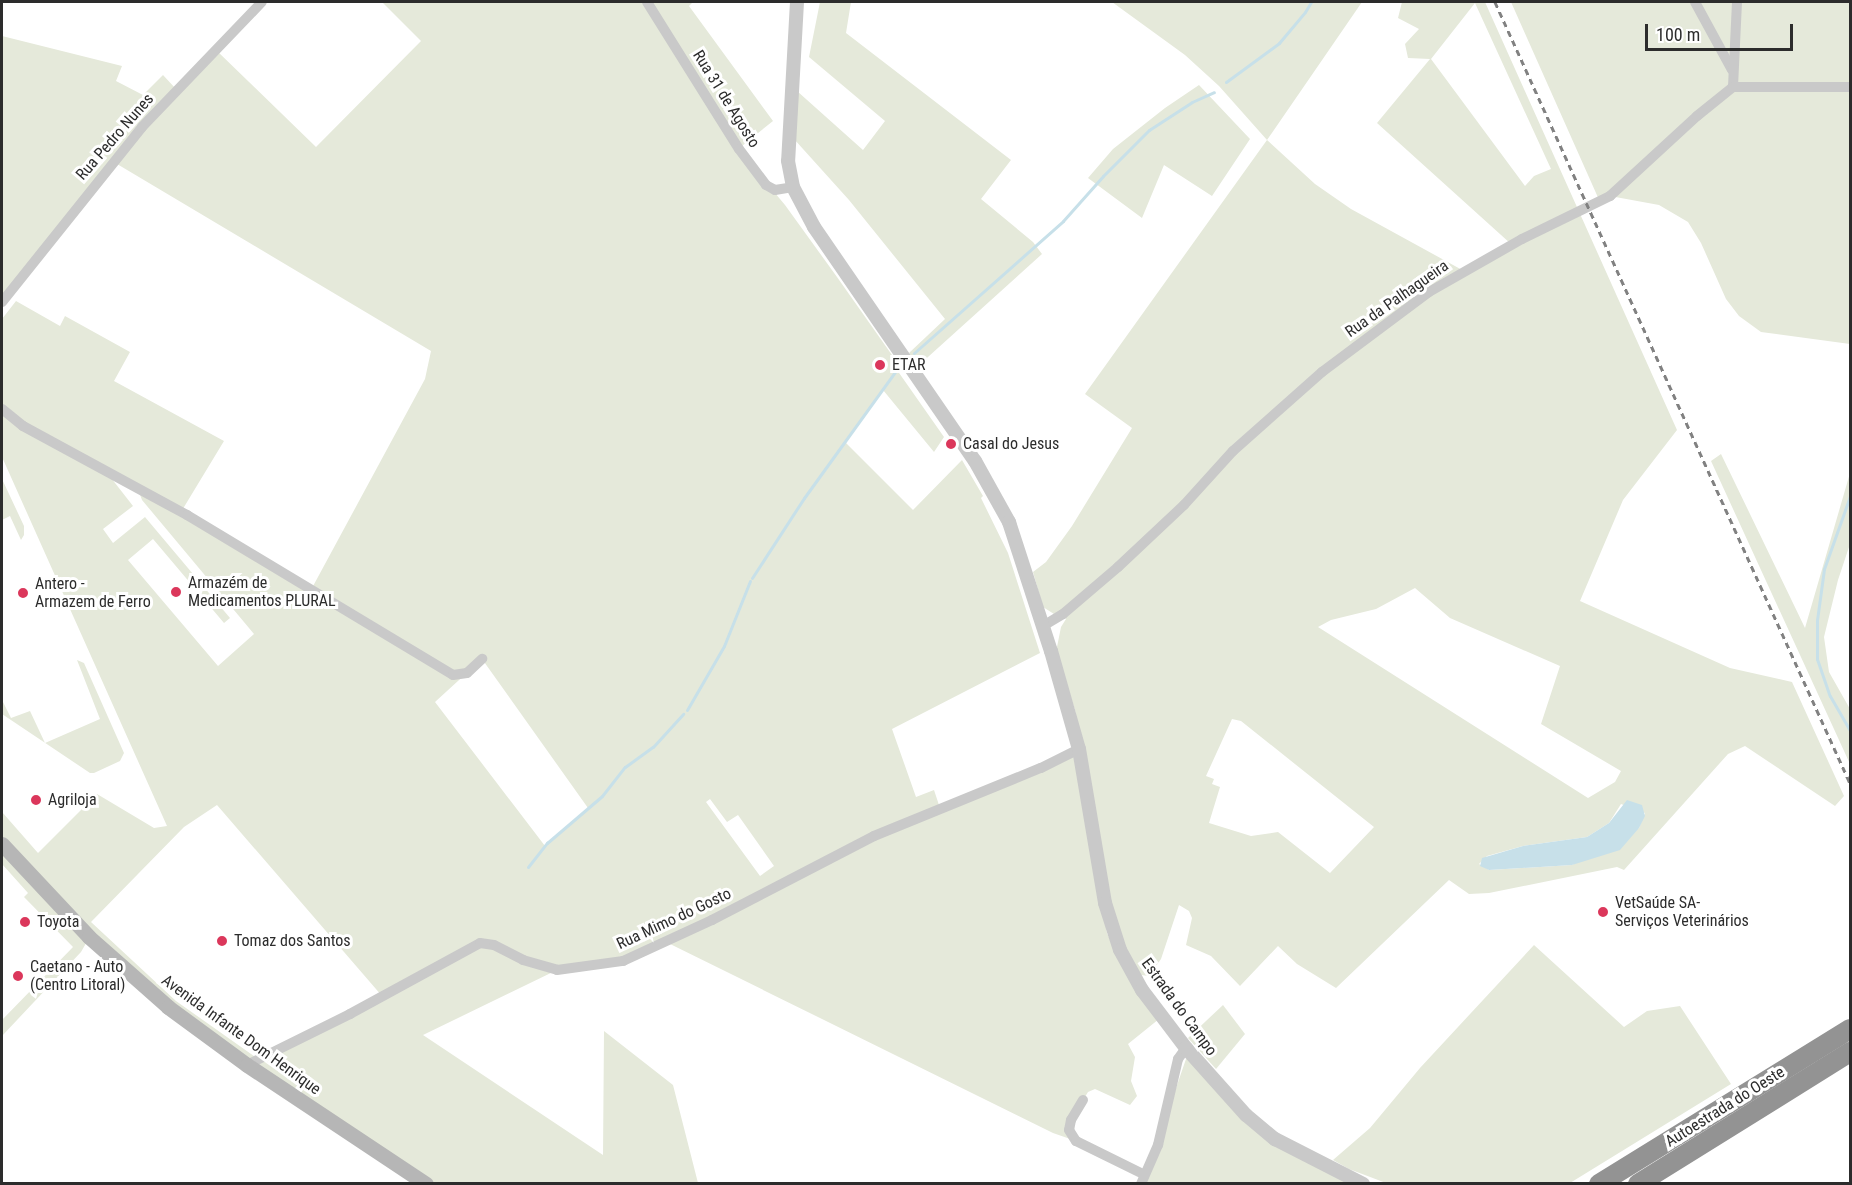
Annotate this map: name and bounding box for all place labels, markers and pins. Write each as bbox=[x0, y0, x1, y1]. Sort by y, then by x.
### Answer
place label: ETAR bbox=[892, 355, 926, 375]
marker: ETAR bbox=[873, 358, 887, 372]
place label: Casal do Jesus bbox=[963, 434, 1059, 454]
marker: Casal do Jesus bbox=[944, 437, 958, 451]
place label: Armazém de Medicamentos PLURAL bbox=[188, 573, 335, 611]
place label: Antero - Armazem de Ferro bbox=[35, 574, 151, 612]
marker: Armazém de Medicamentos PLURAL bbox=[169, 585, 183, 599]
marker: Antero - Armazem de Ferro bbox=[16, 586, 30, 600]
place label: Agriloja bbox=[48, 790, 97, 810]
marker: Agriloja bbox=[29, 793, 43, 807]
place label: VetSaúde SA- Serviços Veterinários bbox=[1615, 893, 1749, 931]
marker: VetSaúde SA- Serviços Veterinários bbox=[1596, 905, 1610, 919]
place label: Toyota bbox=[37, 912, 79, 932]
marker: Toyota bbox=[18, 915, 32, 929]
place label: Tomaz dos Santos bbox=[234, 931, 351, 951]
marker: Tomaz dos Santos bbox=[215, 934, 229, 948]
place label: Caetano - Auto (Centro Litoral) bbox=[30, 957, 125, 995]
marker: Caetano - Auto (Centro Litoral) bbox=[11, 969, 25, 983]

